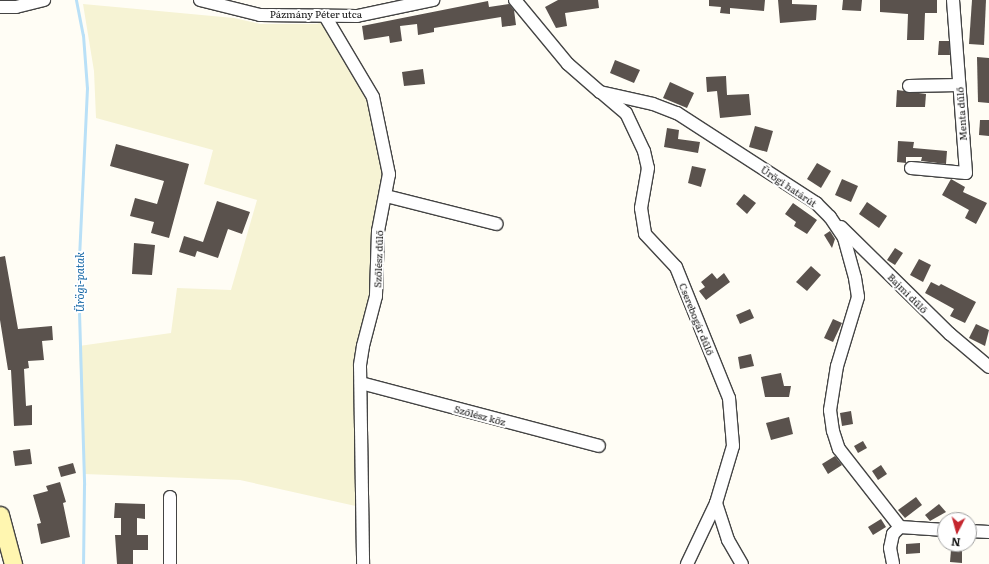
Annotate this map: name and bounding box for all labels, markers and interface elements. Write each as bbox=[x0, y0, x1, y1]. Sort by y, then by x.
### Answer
street label: Pázmány Péter utca bbox=[270, 8, 362, 20]
street label: Menta dűlő bbox=[953, 87, 969, 141]
street label: Ürögi határút bbox=[759, 163, 819, 209]
street label: Szőlész dűlő bbox=[371, 230, 385, 288]
water label: Ürögi-patak bbox=[72, 252, 86, 312]
street label: Bajmi dűlő bbox=[886, 271, 930, 315]
street label: Cserebogár dűlő bbox=[677, 281, 717, 357]
street label: Szőlész köz bbox=[453, 402, 507, 428]
north arrow bbox=[937, 512, 977, 552]
text: N bbox=[950, 535, 961, 551]

